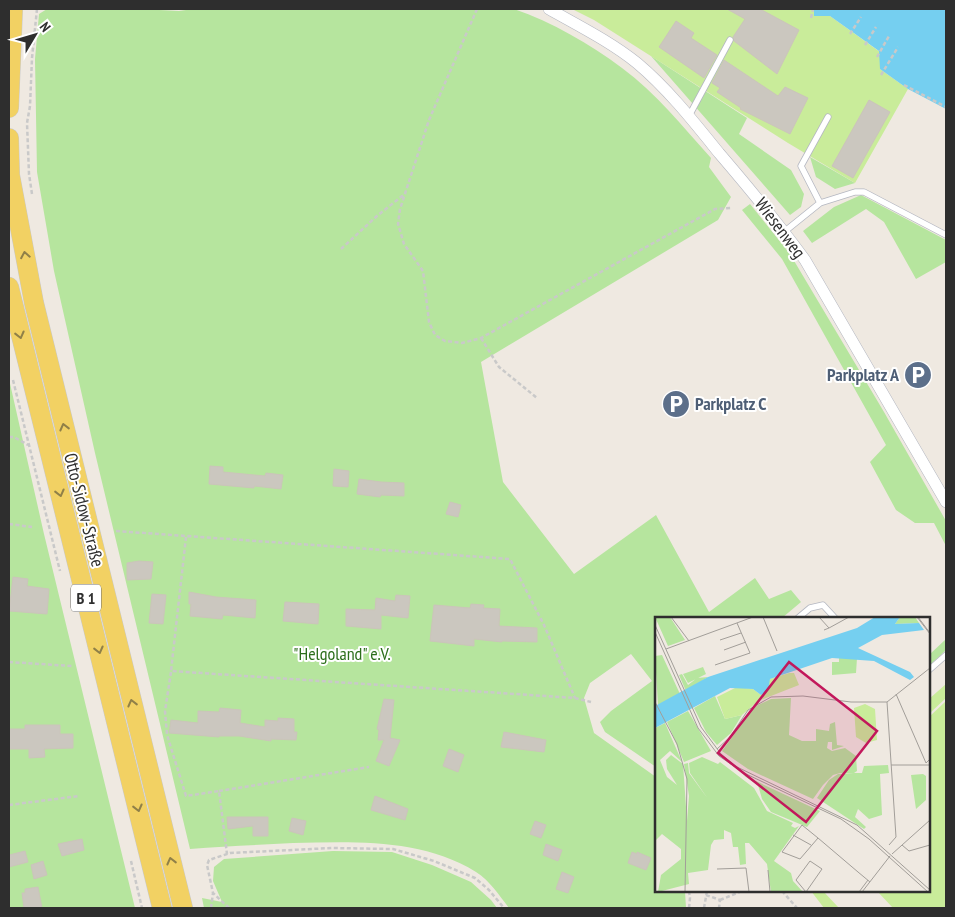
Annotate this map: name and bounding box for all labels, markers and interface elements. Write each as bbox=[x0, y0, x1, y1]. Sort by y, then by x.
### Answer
north arrow bbox=[10, 10, 60, 60]
text: N bbox=[36, 18, 55, 36]
street label: Wiesenweg bbox=[750, 193, 811, 263]
one-way arrow bbox=[20, 250, 30, 259]
one-way arrow bbox=[15, 330, 25, 338]
parking icon: Parkplatz A bbox=[903, 360, 933, 390]
place label: Parkplatz A bbox=[827, 363, 900, 386]
parking icon: Parkplatz C bbox=[661, 389, 691, 419]
place label: Parkplatz C bbox=[695, 392, 767, 415]
one-way arrow bbox=[59, 423, 69, 431]
street label: Otto-Sidow-Straße bbox=[59, 451, 110, 569]
one-way arrow bbox=[54, 488, 64, 496]
road number: B 1 bbox=[71, 584, 101, 612]
inset map bbox=[655, 617, 930, 892]
park label: "Helgoland" e.V. bbox=[293, 642, 391, 665]
one-way arrow bbox=[93, 646, 103, 654]
one-way arrow bbox=[127, 699, 138, 708]
one-way arrow bbox=[132, 803, 142, 811]
one-way arrow bbox=[166, 856, 177, 865]

